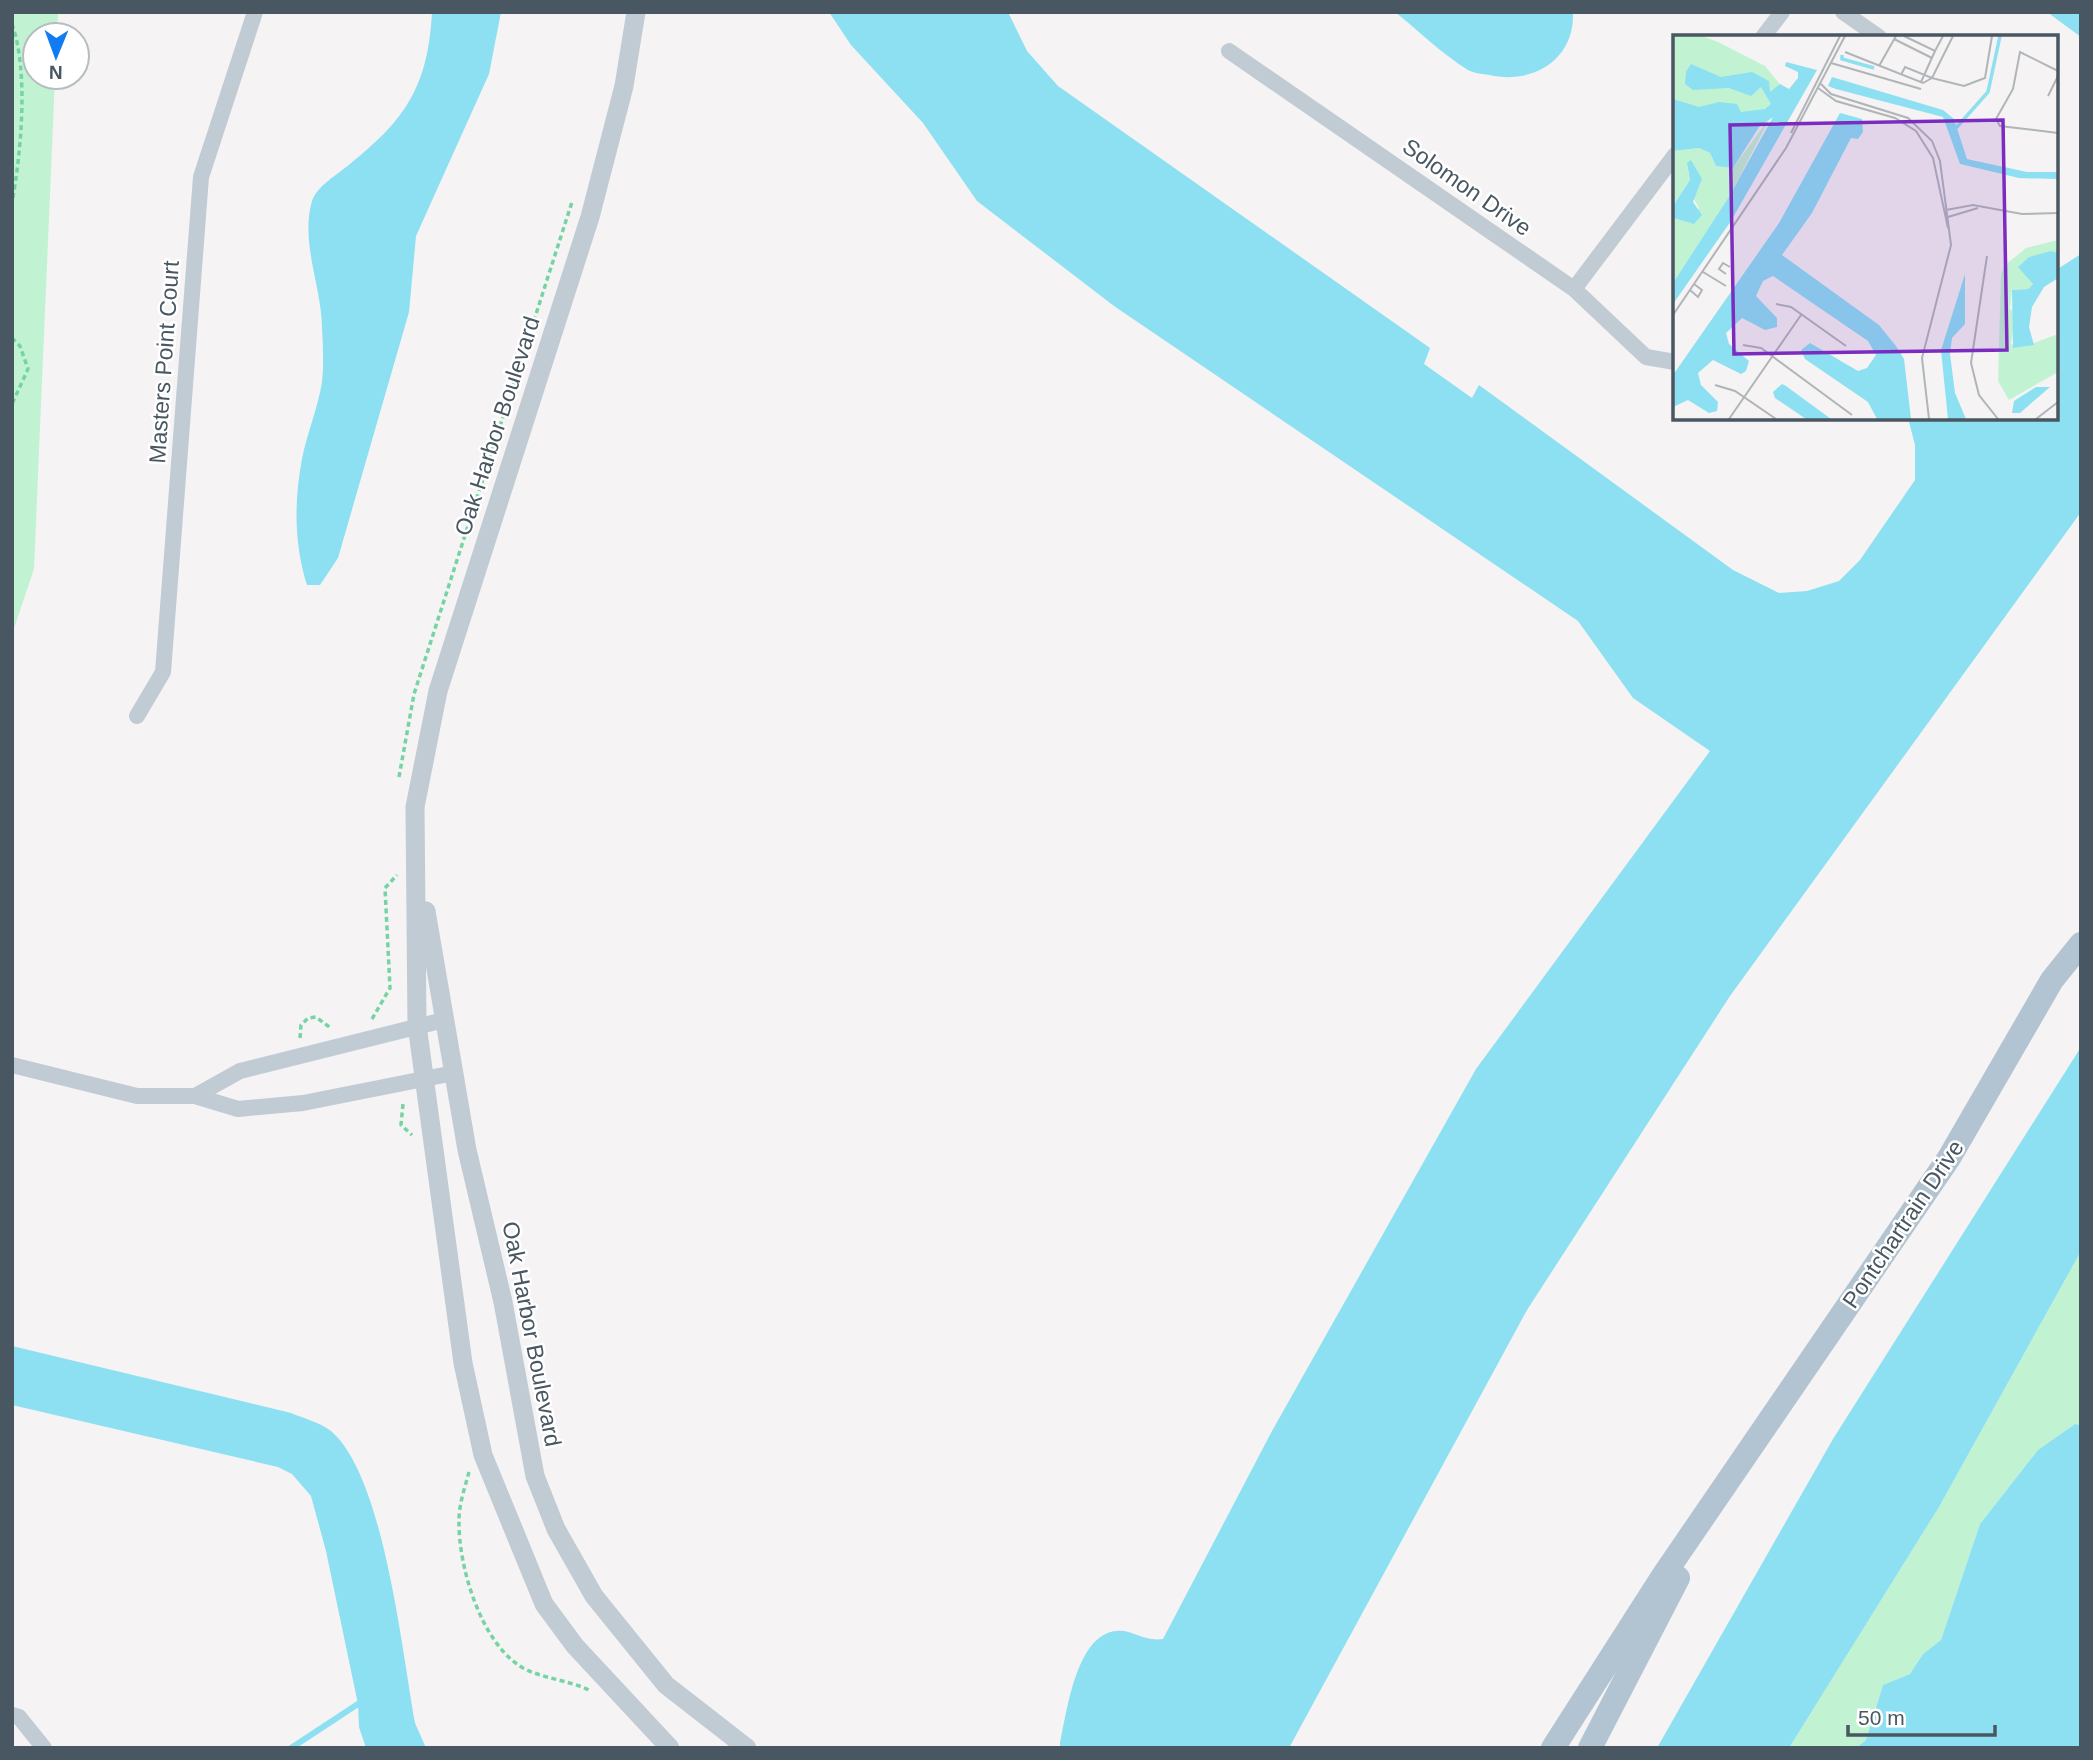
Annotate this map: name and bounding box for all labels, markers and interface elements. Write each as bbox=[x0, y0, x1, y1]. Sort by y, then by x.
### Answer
north arrow bbox=[21, 21, 91, 91]
inset map bbox=[1673, 35, 2058, 420]
text: N bbox=[49, 62, 63, 83]
street label: Solomon Drive bbox=[1398, 133, 1536, 241]
street label: Masters Point Court bbox=[144, 259, 184, 464]
street label: Oak Harbor Boulevard bbox=[449, 313, 545, 539]
street label: Pontchartrain Drive bbox=[1837, 1135, 1969, 1313]
street label: Oak Harbor Boulevard bbox=[497, 1219, 567, 1449]
scale bar bbox=[1848, 1694, 1995, 1738]
text: 50 m bbox=[1858, 1706, 1905, 1729]

